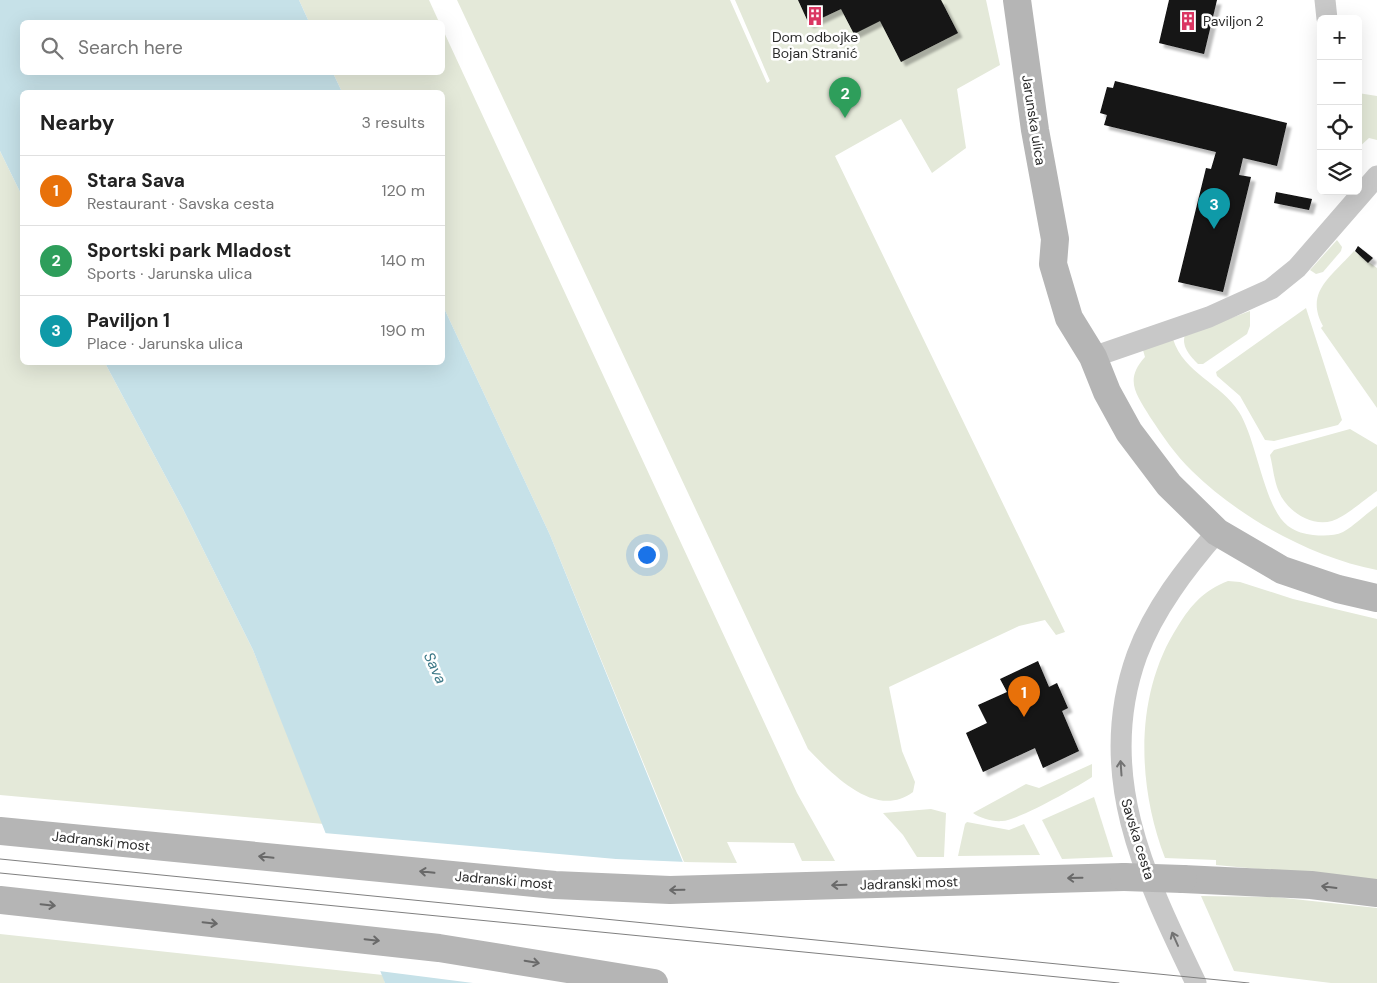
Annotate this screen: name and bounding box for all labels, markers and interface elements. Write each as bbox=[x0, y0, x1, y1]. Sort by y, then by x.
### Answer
building icon: Dom odbojke Bojan Stranić bbox=[804, 5, 826, 27]
building icon: Paviljon 2 bbox=[1177, 10, 1199, 32]
place label: Paviljon 2 bbox=[1203, 12, 1264, 30]
map controls bbox=[1317, 15, 1362, 195]
button: + bbox=[1317, 15, 1362, 60]
search box bbox=[20, 20, 445, 75]
place label: Dom odbojke Bojan Stranić bbox=[772, 28, 858, 62]
icon: search bbox=[38, 34, 66, 62]
text: Search here bbox=[78, 35, 183, 60]
button: − bbox=[1317, 60, 1362, 105]
street label: Jarunska ulica bbox=[1018, 73, 1050, 167]
pin: 2 bbox=[829, 77, 861, 118]
button: locate bbox=[1317, 105, 1362, 150]
text: Nearby bbox=[40, 109, 114, 137]
text: 3 results bbox=[362, 112, 425, 133]
button: layers bbox=[1317, 150, 1362, 195]
text: Stara Sava bbox=[87, 168, 185, 193]
text: 1 bbox=[53, 180, 59, 201]
text: 120 m bbox=[381, 180, 425, 201]
pin: 3 bbox=[1198, 188, 1230, 229]
text: Restaurant · Savska cesta bbox=[87, 193, 274, 214]
text: Sportski park Mladost bbox=[87, 238, 291, 263]
text: 2 bbox=[51, 250, 61, 271]
text: 140 m bbox=[381, 250, 425, 271]
text: Sports · Jarunska ulica bbox=[87, 263, 252, 284]
text: Paviljon 1 bbox=[87, 308, 170, 333]
text: 3 bbox=[51, 320, 61, 341]
text: 190 m bbox=[381, 320, 425, 341]
text: Place · Jarunska ulica bbox=[87, 333, 243, 354]
your location bbox=[634, 542, 660, 568]
water label: Sava bbox=[419, 649, 451, 687]
pin: 1 bbox=[1008, 676, 1040, 717]
one-way arrow bbox=[1116, 761, 1126, 777]
street label: Savska cesta bbox=[1117, 796, 1159, 882]
street label: Jadranski most bbox=[51, 827, 151, 855]
one-way arrow bbox=[258, 852, 274, 862]
street label: Jadranski most bbox=[454, 867, 554, 893]
one-way arrow bbox=[420, 868, 436, 877]
street label: Jadranski most bbox=[860, 872, 958, 894]
one-way arrow bbox=[1067, 874, 1083, 883]
one-way arrow bbox=[831, 880, 848, 890]
one-way arrow bbox=[1321, 882, 1337, 892]
one-way arrow bbox=[669, 885, 685, 894]
one-way arrow bbox=[40, 900, 56, 910]
one-way arrow bbox=[202, 918, 218, 928]
one-way arrow bbox=[1170, 932, 1180, 947]
one-way arrow bbox=[363, 935, 379, 945]
one-way arrow bbox=[524, 958, 540, 968]

